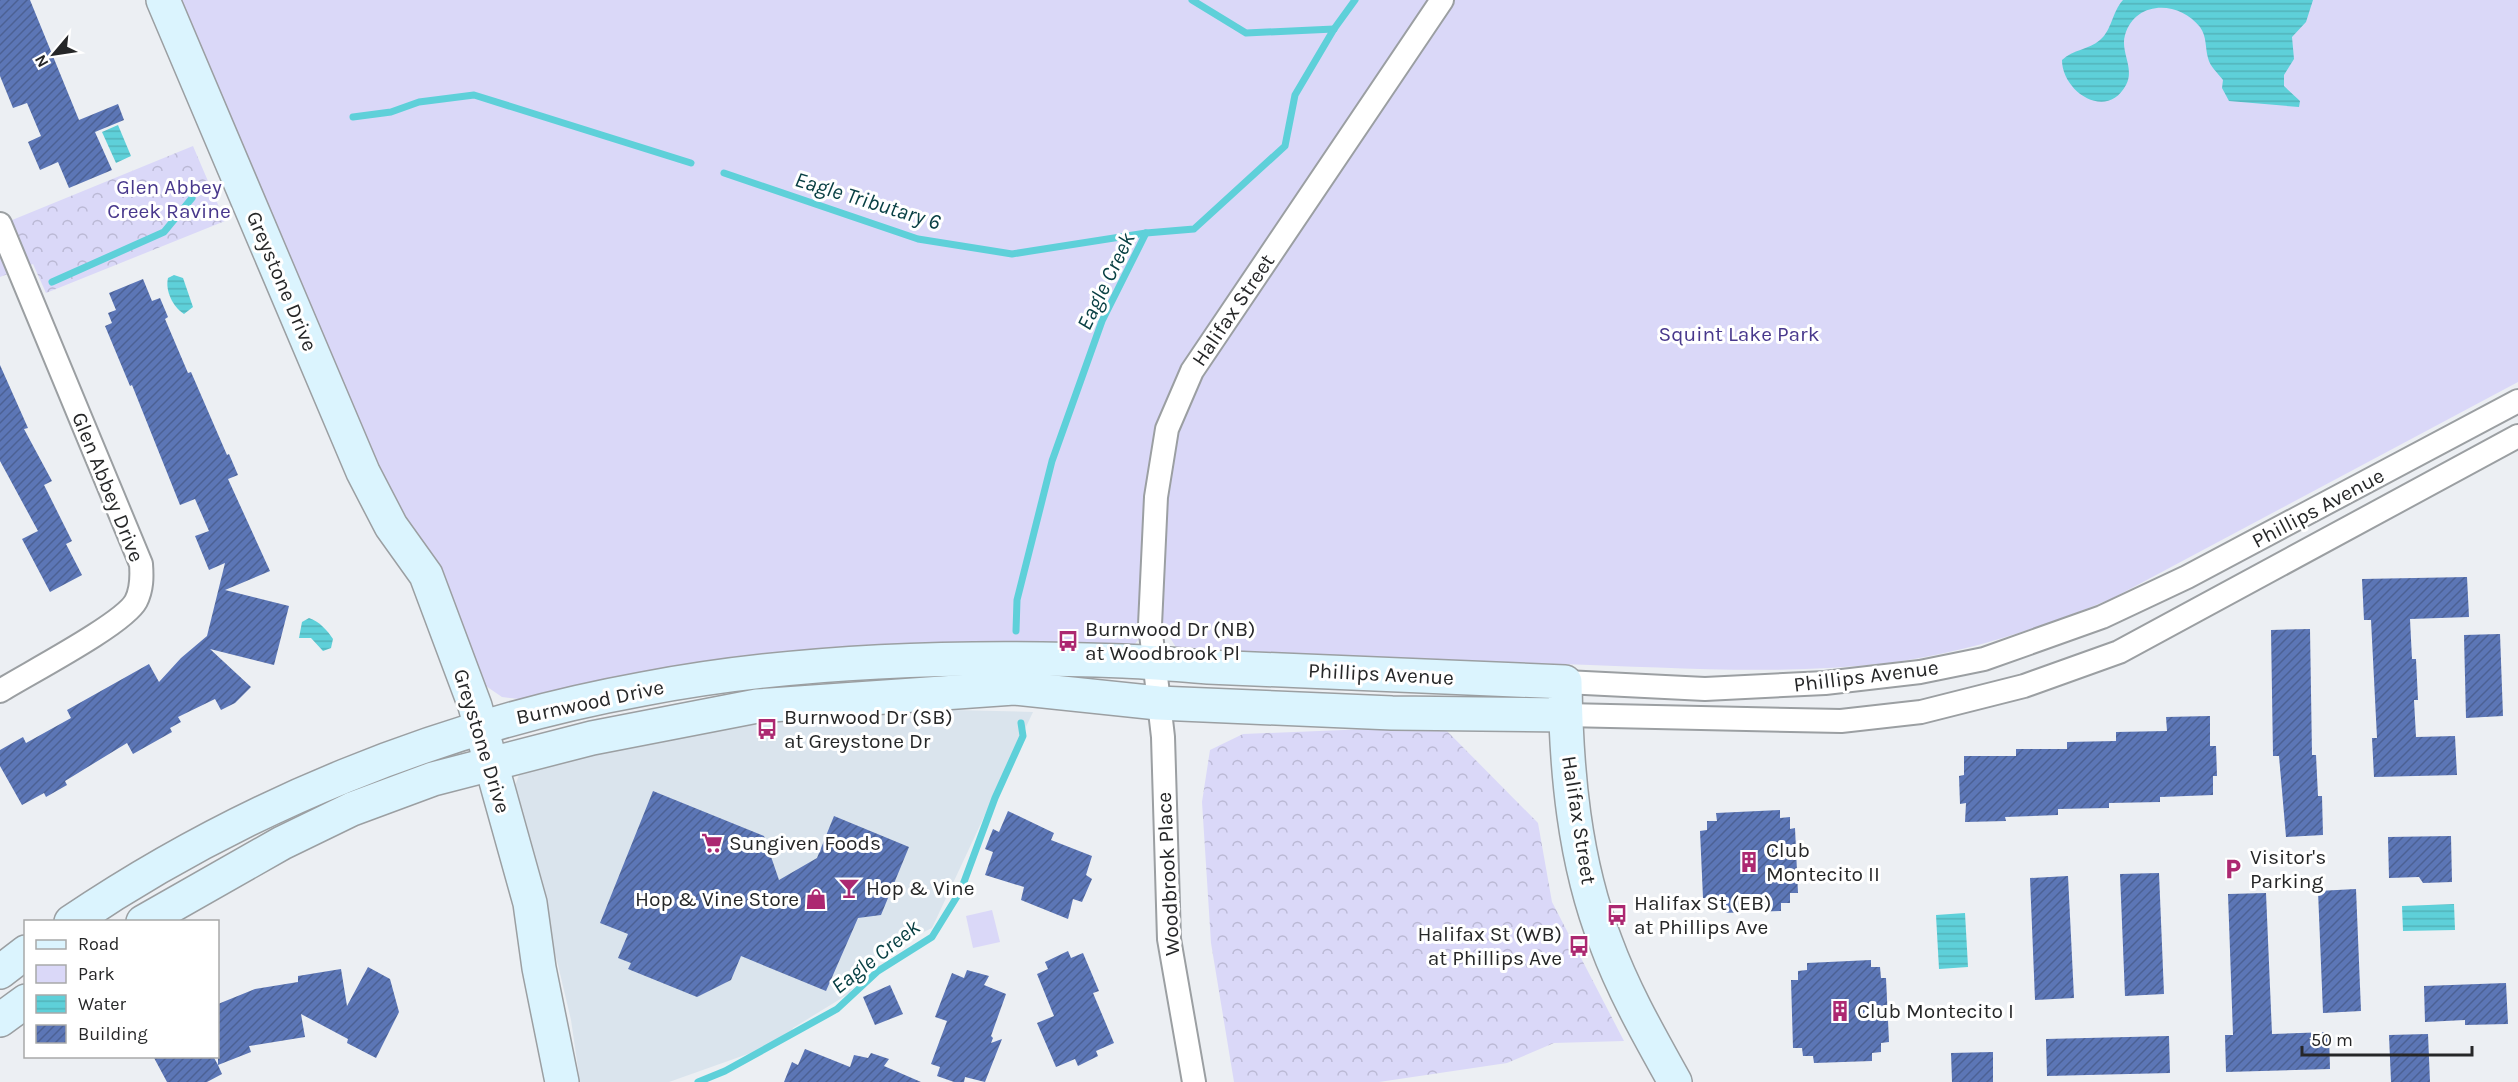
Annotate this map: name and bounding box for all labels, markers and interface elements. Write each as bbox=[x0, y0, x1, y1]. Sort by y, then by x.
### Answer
north arrow bbox=[24, 24, 84, 84]
text: N bbox=[30, 51, 52, 71]
water label: Eagle Tributary 6 bbox=[792, 166, 944, 236]
park label: Glen Abbey Creek Ravine bbox=[107, 175, 231, 223]
street label: Greystone Drive bbox=[242, 207, 322, 355]
water label: Eagle Creek bbox=[1071, 228, 1141, 334]
street label: Halifax Street bbox=[1187, 249, 1279, 371]
park label: Squint Lake Park bbox=[1658, 322, 1820, 346]
street label: Glen Abbey Drive bbox=[67, 409, 149, 565]
street label: Phillips Avenue bbox=[2248, 463, 2388, 553]
place label: Burnwood Dr (NB) at Woodbrook Pl bbox=[1085, 617, 1255, 665]
bus stop icon: Burnwood Dr (NB) at Woodbrook Pl bbox=[1056, 629, 1080, 653]
street label: Phillips Avenue bbox=[1792, 655, 1940, 697]
street label: Phillips Avenue bbox=[1307, 658, 1455, 690]
street label: Greystone Drive bbox=[449, 666, 515, 816]
street label: Burnwood Drive bbox=[514, 675, 666, 729]
place label: Burnwood Dr (SB) at Greystone Dr bbox=[784, 705, 953, 753]
bus stop icon: Burnwood Dr (SB) at Greystone Dr bbox=[755, 717, 779, 741]
street label: Halifax Street bbox=[1557, 754, 1601, 886]
street label: Woodbrook Place bbox=[1152, 791, 1184, 957]
supermarket icon: Sungiven Foods bbox=[700, 831, 724, 855]
place label: Sungiven Foods bbox=[729, 831, 881, 855]
place label: Club Montecito II bbox=[1766, 838, 1880, 886]
place label: Visitor's Parking bbox=[2250, 845, 2326, 893]
building icon: Club Montecito II bbox=[1737, 850, 1761, 874]
parking icon: Visitor's Parking bbox=[2221, 857, 2245, 881]
bar icon: Hop & Vine bbox=[837, 876, 861, 900]
place label: Hop & Vine bbox=[866, 876, 975, 900]
place label: Hop & Vine Store bbox=[635, 887, 799, 911]
shop icon: Hop & Vine Store bbox=[804, 887, 828, 911]
place label: Halifax St (EB) at Phillips Ave bbox=[1634, 891, 1772, 939]
bus stop icon: Halifax St (EB) at Phillips Ave bbox=[1605, 903, 1629, 927]
water label: Eagle Creek bbox=[826, 914, 926, 999]
legend bbox=[24, 920, 219, 1058]
place label: Halifax St (WB) at Phillips Ave bbox=[1417, 922, 1562, 970]
text: Road bbox=[78, 933, 119, 955]
bus stop icon: Halifax St (WB) at Phillips Ave bbox=[1567, 934, 1591, 958]
text: Park bbox=[78, 963, 115, 985]
text: Water bbox=[78, 993, 126, 1015]
building icon: Club Montecito I bbox=[1828, 999, 1852, 1023]
place label: Club Montecito I bbox=[1857, 999, 2014, 1023]
scale bar bbox=[2302, 1019, 2472, 1057]
text: Building bbox=[78, 1023, 148, 1045]
text: 50 m bbox=[2311, 1029, 2353, 1051]

